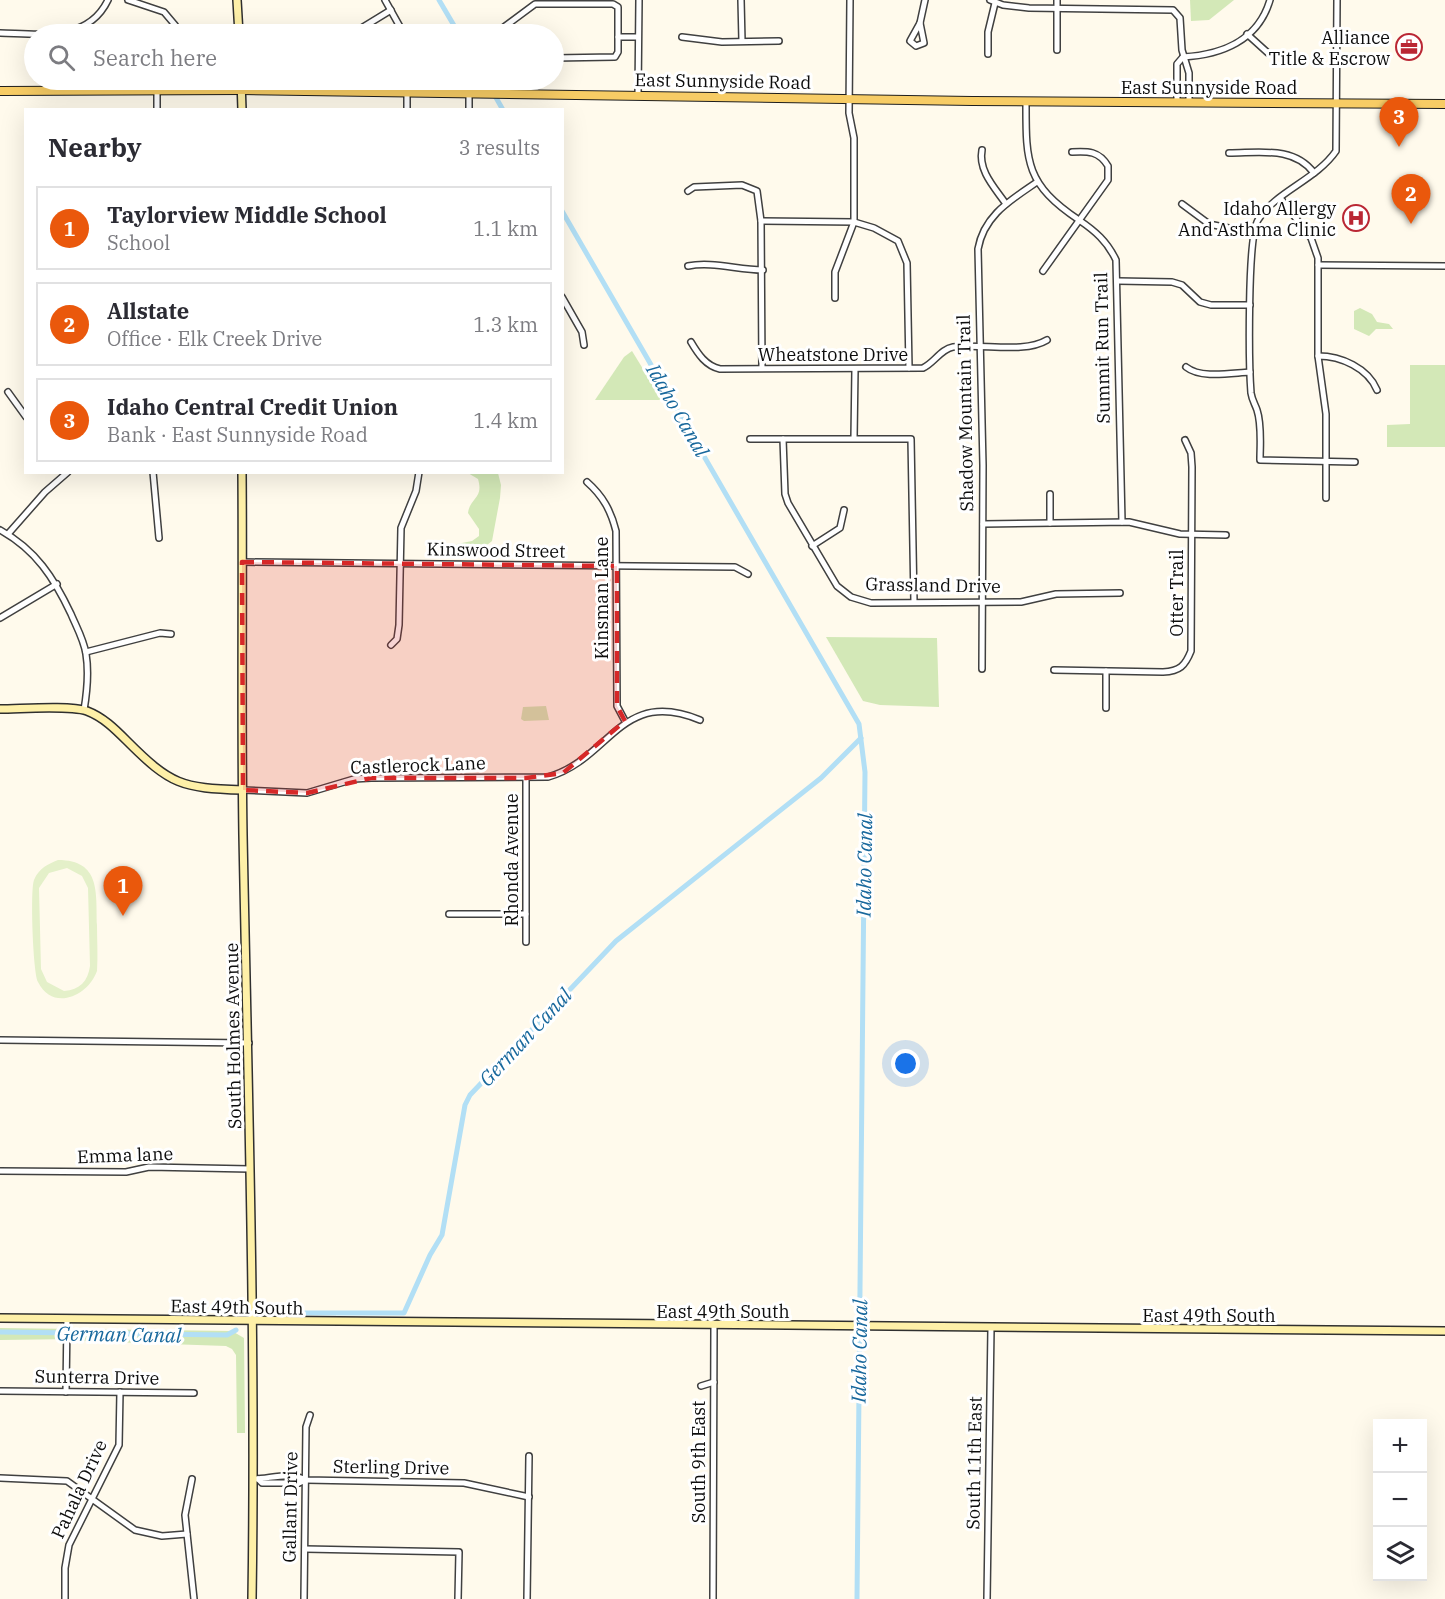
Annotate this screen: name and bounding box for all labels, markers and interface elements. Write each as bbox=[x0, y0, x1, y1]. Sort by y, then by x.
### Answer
search box bbox=[24, 24, 564, 90]
place label: Alliance Title & Escrow bbox=[1268, 26, 1390, 70]
office icon: Alliance Title & Escrow bbox=[1394, 32, 1424, 62]
icon: search bbox=[45, 41, 78, 74]
text: Search here bbox=[93, 43, 217, 72]
street label: East Sunnyside Road bbox=[634, 68, 812, 94]
street label: East Sunnyside Road bbox=[1121, 76, 1297, 99]
pin: 3 bbox=[1380, 98, 1418, 147]
text: Nearby bbox=[48, 130, 142, 164]
text: 3 results bbox=[459, 134, 540, 161]
pin: 2 bbox=[1392, 174, 1430, 224]
place label: Idaho Allergy And Asthma Clinic bbox=[1178, 197, 1336, 241]
text: Taylorview Middle School bbox=[107, 200, 387, 229]
hospital icon: Idaho Allergy And Asthma Clinic bbox=[1341, 203, 1371, 233]
text: 1 bbox=[64, 215, 76, 242]
text: 1.1 km bbox=[473, 215, 538, 242]
text: School bbox=[107, 229, 170, 256]
street label: Summit Run Trail bbox=[1089, 272, 1115, 424]
text: Allstate bbox=[107, 296, 189, 325]
text: 2 bbox=[64, 311, 76, 338]
text: 1.3 km bbox=[473, 311, 538, 338]
street label: Shadow Mountain Trail bbox=[952, 314, 978, 512]
text: Office · Elk Creek Drive bbox=[107, 325, 322, 352]
street label: Wheatstone Drive bbox=[758, 343, 908, 366]
water label: Idaho Canal bbox=[640, 358, 716, 462]
text: Idaho Central Credit Union bbox=[107, 392, 398, 421]
text: 3 bbox=[64, 407, 76, 434]
text: 1.4 km bbox=[473, 407, 538, 434]
text: Bank · East Sunnyside Road bbox=[107, 421, 368, 448]
street label: Kinsman Lane bbox=[590, 536, 613, 660]
street label: Kinswood Street bbox=[426, 537, 566, 563]
street label: Otter Trail bbox=[1165, 549, 1188, 637]
street label: Grassland Drive bbox=[865, 572, 1001, 598]
street label: Castlerock Lane bbox=[350, 751, 486, 779]
street label: Rhonda Avenue bbox=[500, 793, 523, 927]
water label: Idaho Canal bbox=[850, 813, 878, 918]
pin: 1 bbox=[104, 866, 142, 916]
street label: South Holmes Avenue bbox=[220, 943, 246, 1129]
water label: German Canal bbox=[473, 982, 578, 1092]
your location bbox=[891, 1049, 920, 1078]
street label: Emma lane bbox=[77, 1142, 173, 1168]
street label: East 49th South bbox=[170, 1294, 304, 1320]
water label: Idaho Canal bbox=[845, 1299, 873, 1404]
street label: East 49th South bbox=[656, 1300, 790, 1323]
street label: East 49th South bbox=[1142, 1304, 1276, 1327]
water label: German Canal bbox=[56, 1319, 182, 1349]
street label: Sunterra Drive bbox=[34, 1364, 160, 1390]
street label: South 11th East bbox=[961, 1396, 987, 1530]
street label: South 9th East bbox=[687, 1401, 710, 1523]
map controls bbox=[1373, 1419, 1427, 1581]
button: + bbox=[1373, 1419, 1427, 1473]
street label: Pahala Drive bbox=[46, 1436, 112, 1542]
street label: Gallant Drive bbox=[278, 1451, 302, 1563]
street label: Sterling Drive bbox=[333, 1454, 449, 1480]
button: − bbox=[1373, 1473, 1427, 1527]
button: layers bbox=[1373, 1527, 1427, 1581]

